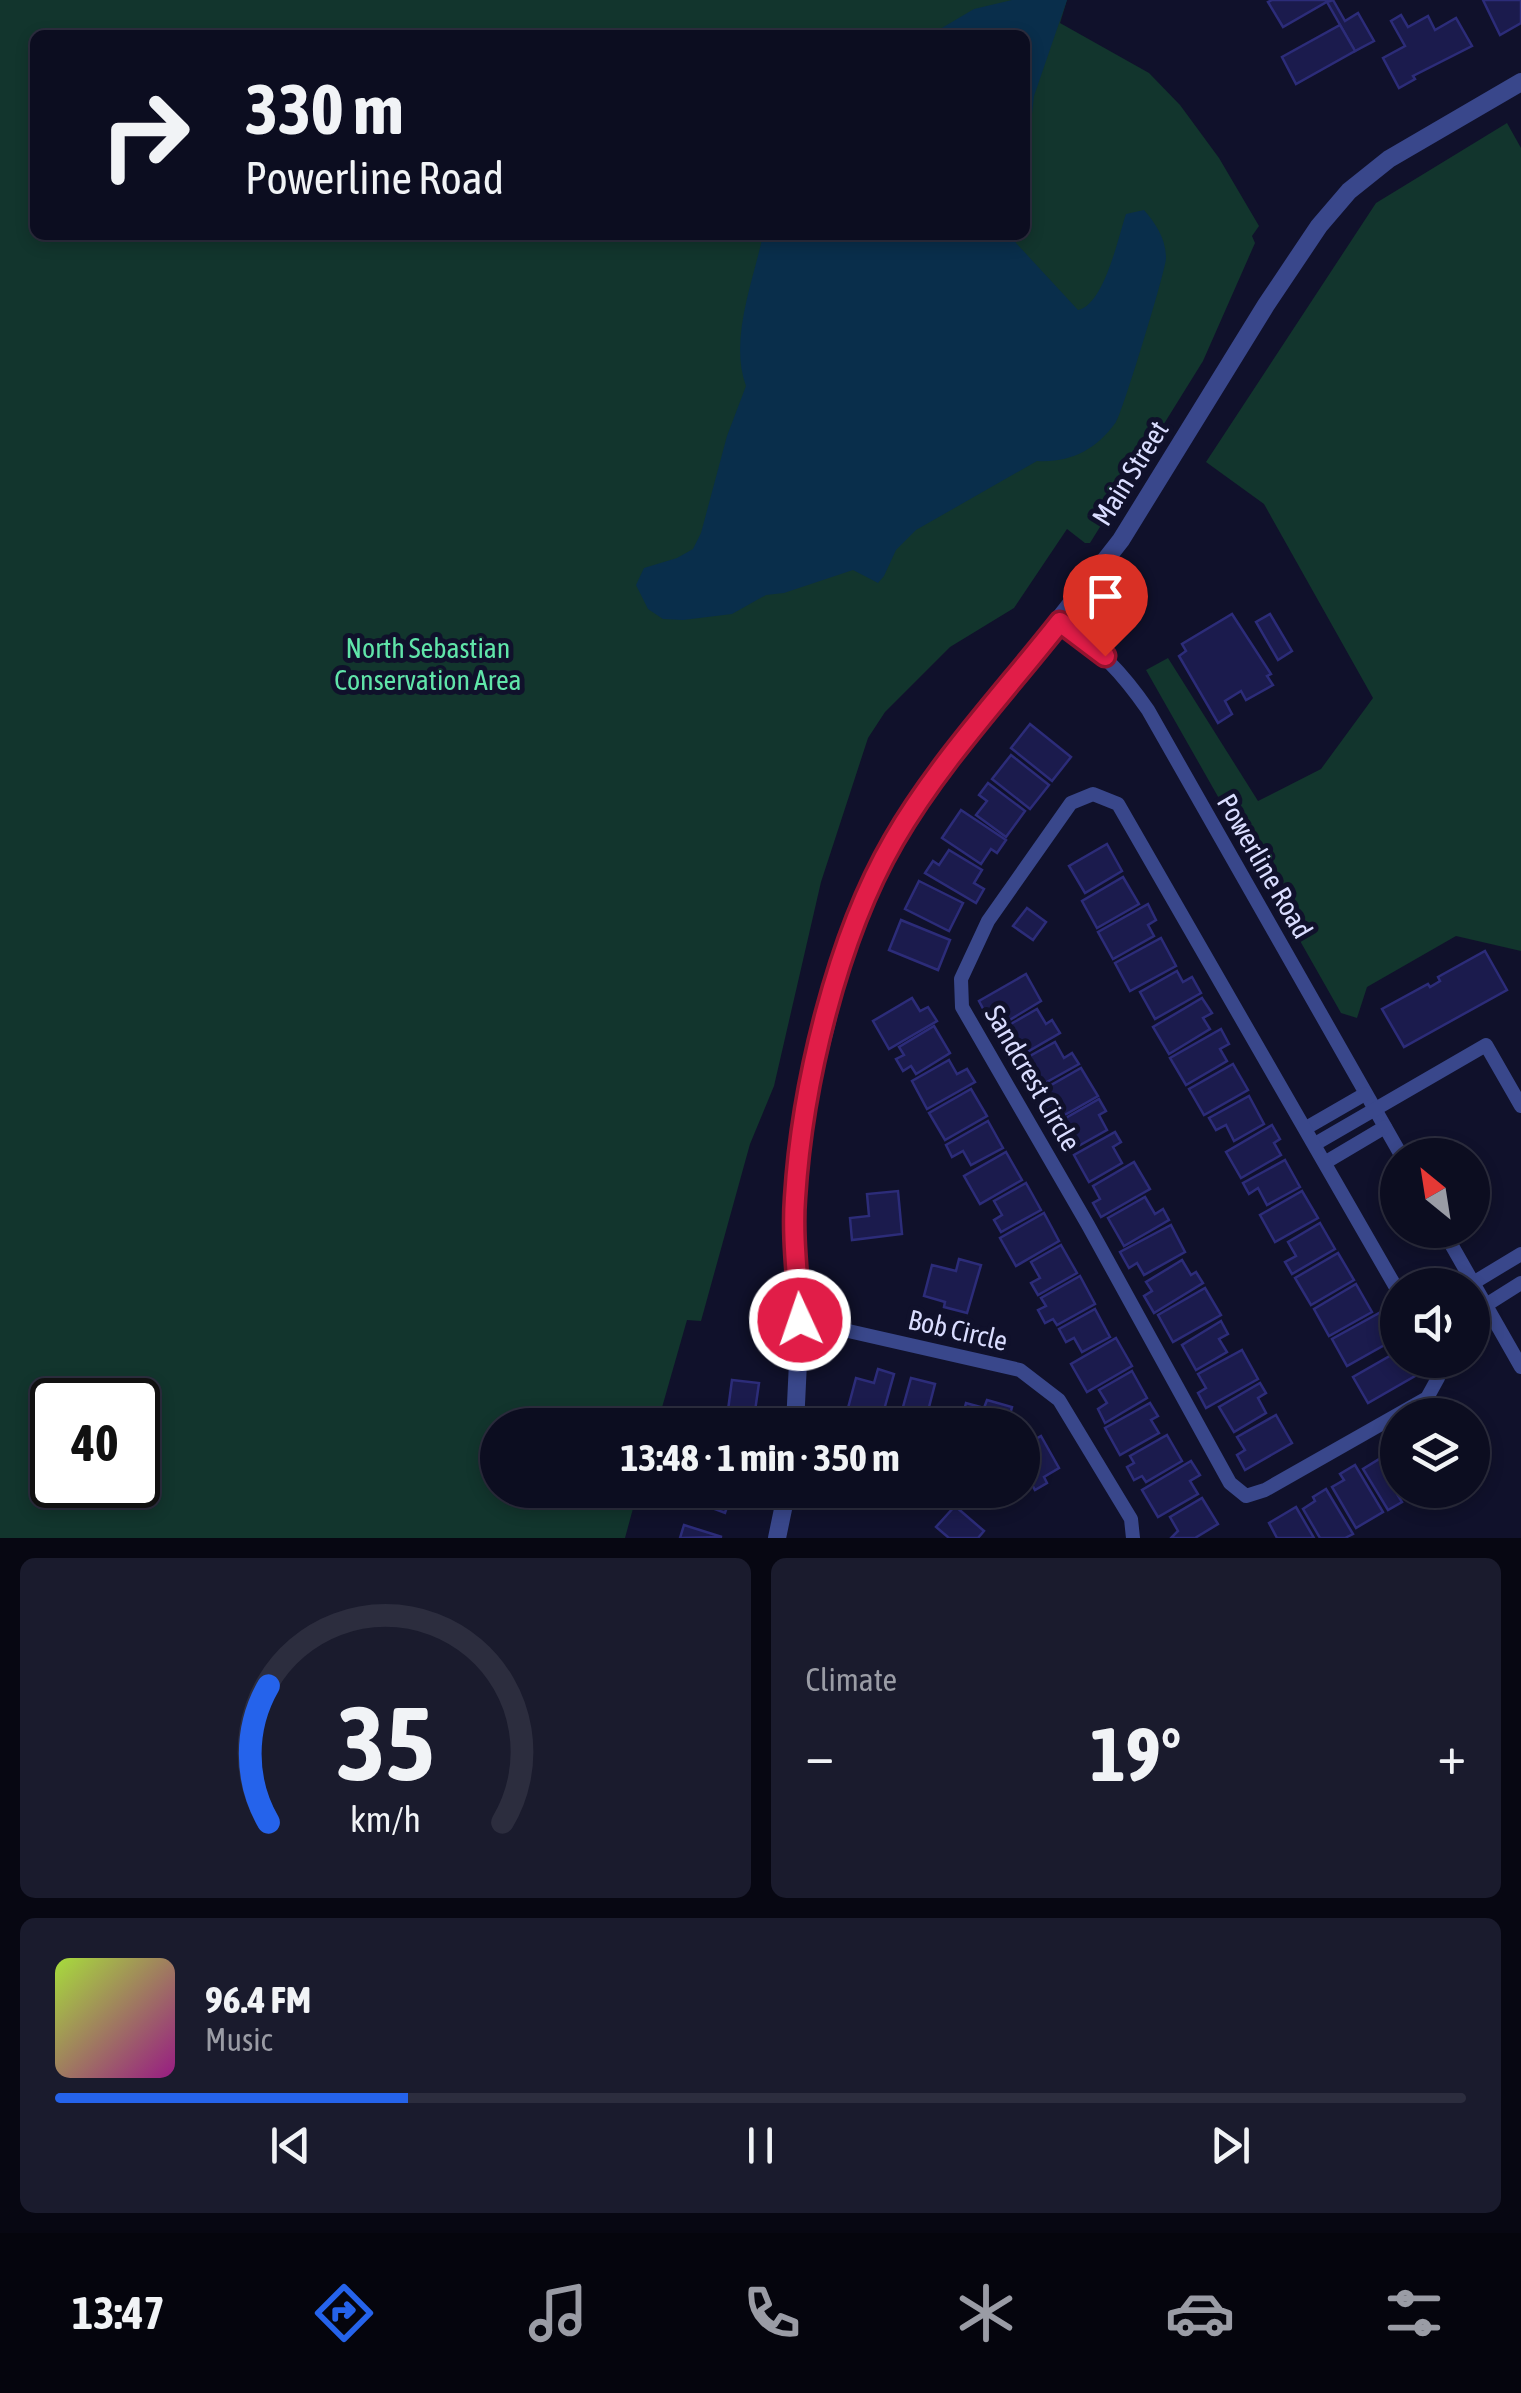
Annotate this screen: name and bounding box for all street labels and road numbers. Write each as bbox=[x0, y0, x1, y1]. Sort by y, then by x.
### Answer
street label: Main Street bbox=[1085, 415, 1175, 531]
street label: Powerline Road bbox=[1211, 788, 1319, 944]
street label: Sandcrest Circle bbox=[979, 1000, 1087, 1156]
street label: Bob Circle bbox=[905, 1303, 1011, 1357]

